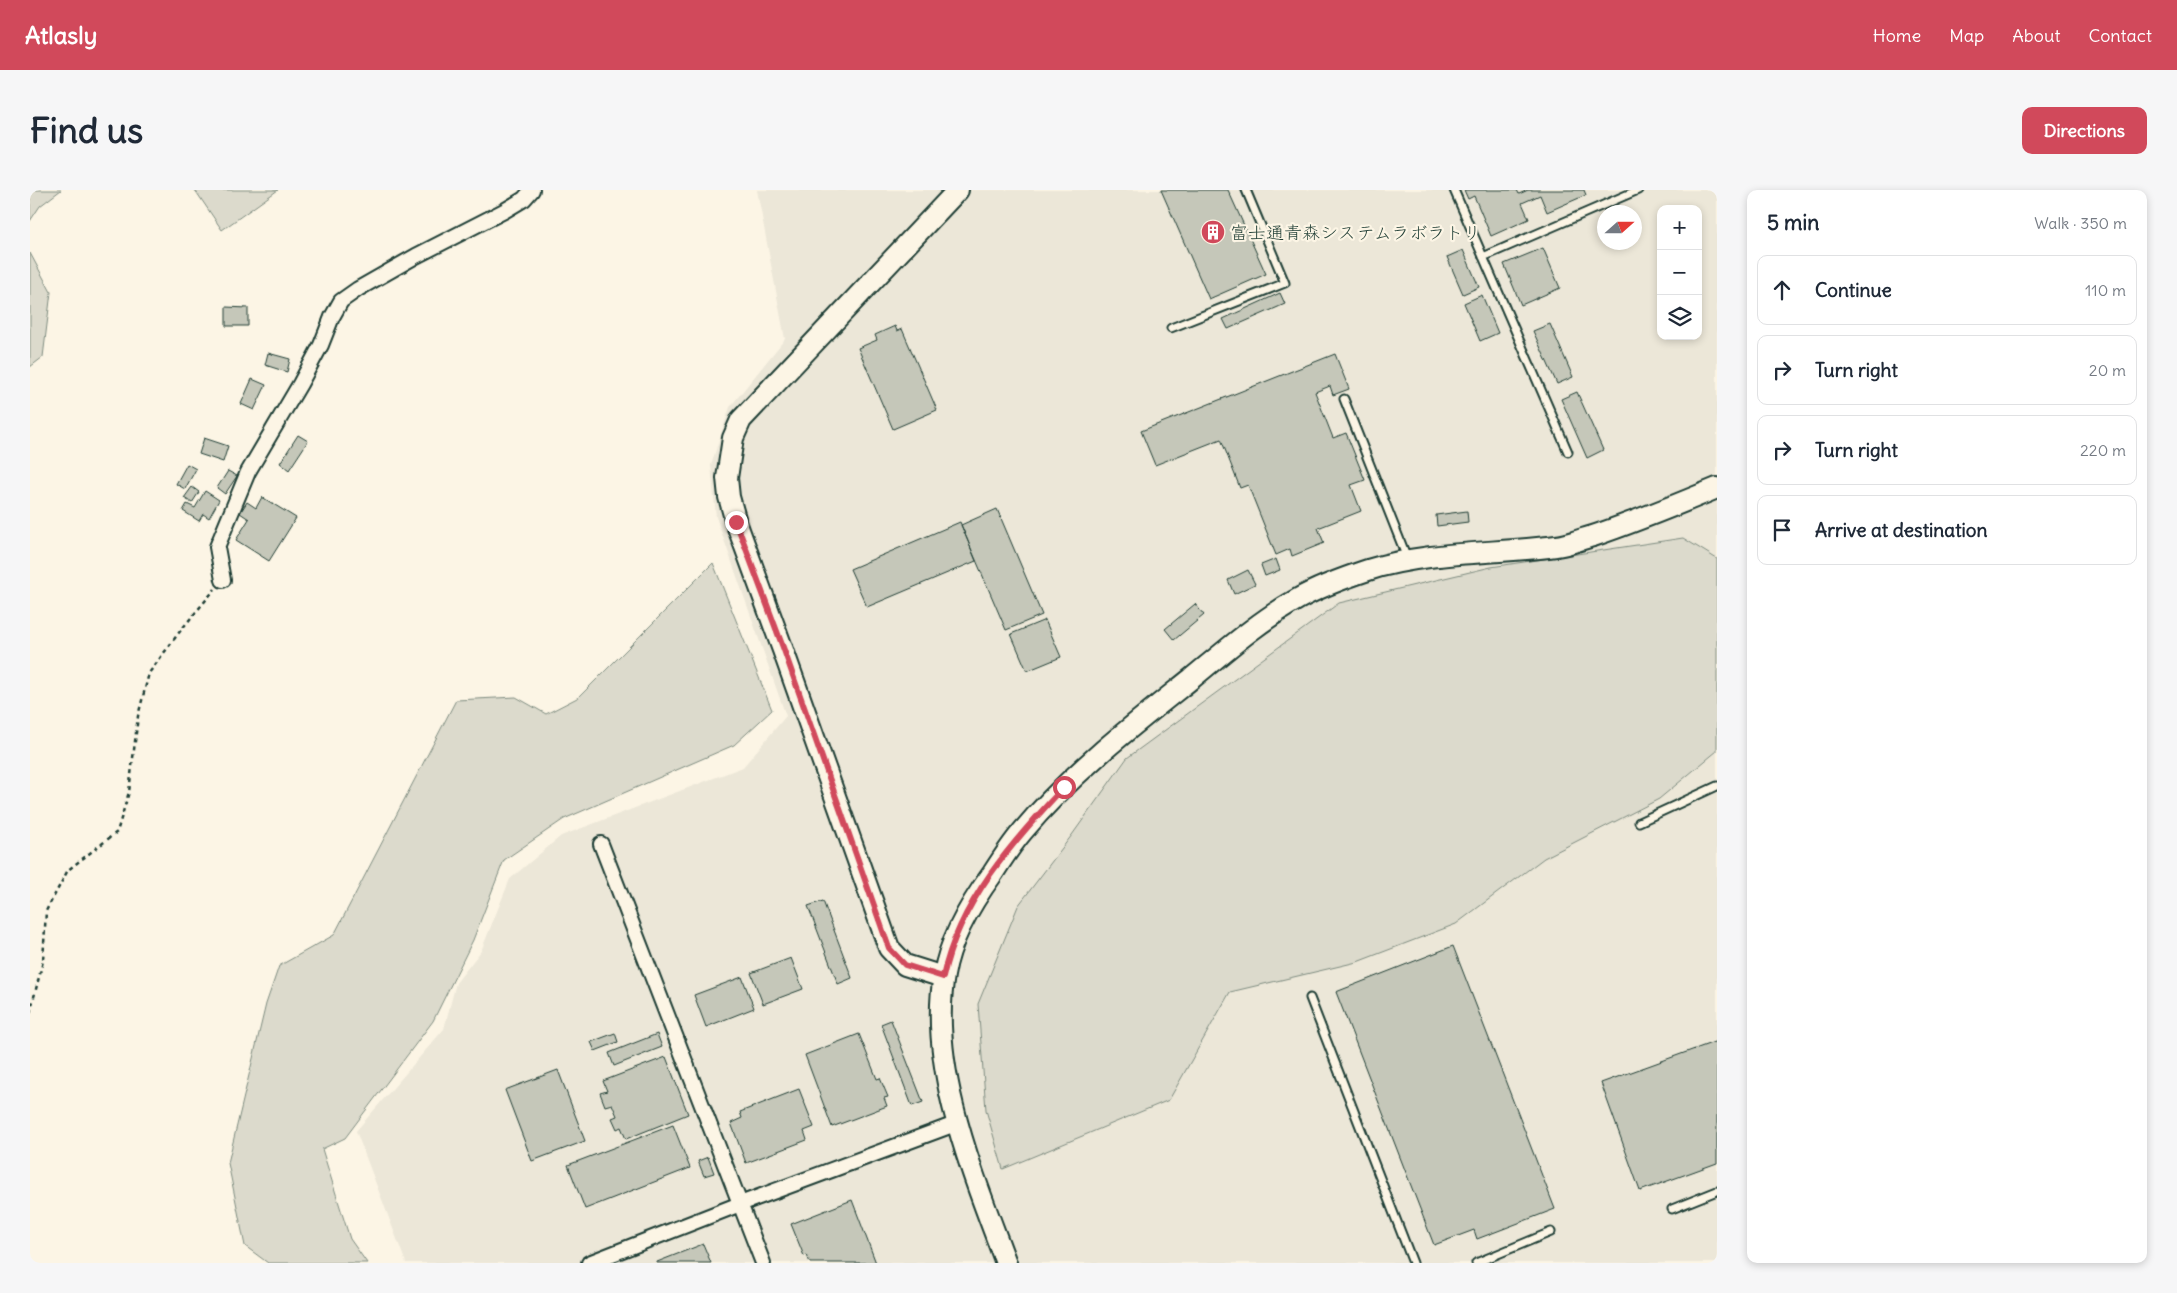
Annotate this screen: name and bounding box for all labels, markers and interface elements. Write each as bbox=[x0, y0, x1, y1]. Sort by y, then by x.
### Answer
text: Atlasly bbox=[25, 20, 97, 50]
text: Home bbox=[1873, 24, 1921, 47]
text: Map bbox=[1949, 24, 1984, 47]
text: About bbox=[2012, 24, 2060, 47]
text: Contact bbox=[2088, 24, 2152, 47]
button: Directions bbox=[2022, 107, 2147, 154]
text: Find us bbox=[30, 108, 143, 152]
north arrow bbox=[1597, 205, 1642, 250]
map controls bbox=[1657, 205, 1702, 340]
button: + bbox=[1657, 205, 1702, 250]
text: 5 min bbox=[1767, 209, 1819, 236]
text: Walk · 350 m bbox=[2034, 213, 2127, 233]
building icon: 富士通青森システムラボラトリ bbox=[1200, 219, 1226, 245]
place label: 富士通青森システムラボラトリ bbox=[1230, 221, 1481, 244]
button: − bbox=[1657, 250, 1702, 295]
icon: ahead bbox=[1768, 276, 1796, 304]
text: Continue bbox=[1815, 278, 1892, 302]
text: 110 m bbox=[2085, 280, 2126, 300]
button: layers bbox=[1657, 295, 1702, 340]
icon: right bbox=[1768, 356, 1796, 384]
text: Turn right bbox=[1815, 358, 1898, 382]
text: 20 m bbox=[2089, 360, 2126, 380]
icon: right bbox=[1768, 436, 1796, 464]
text: Turn right bbox=[1815, 438, 1898, 462]
text: 220 m bbox=[2080, 440, 2126, 460]
route end bbox=[725, 511, 748, 534]
icon: arrive bbox=[1768, 516, 1796, 544]
text: Arrive at destination bbox=[1815, 518, 1988, 542]
route start bbox=[1053, 776, 1076, 799]

